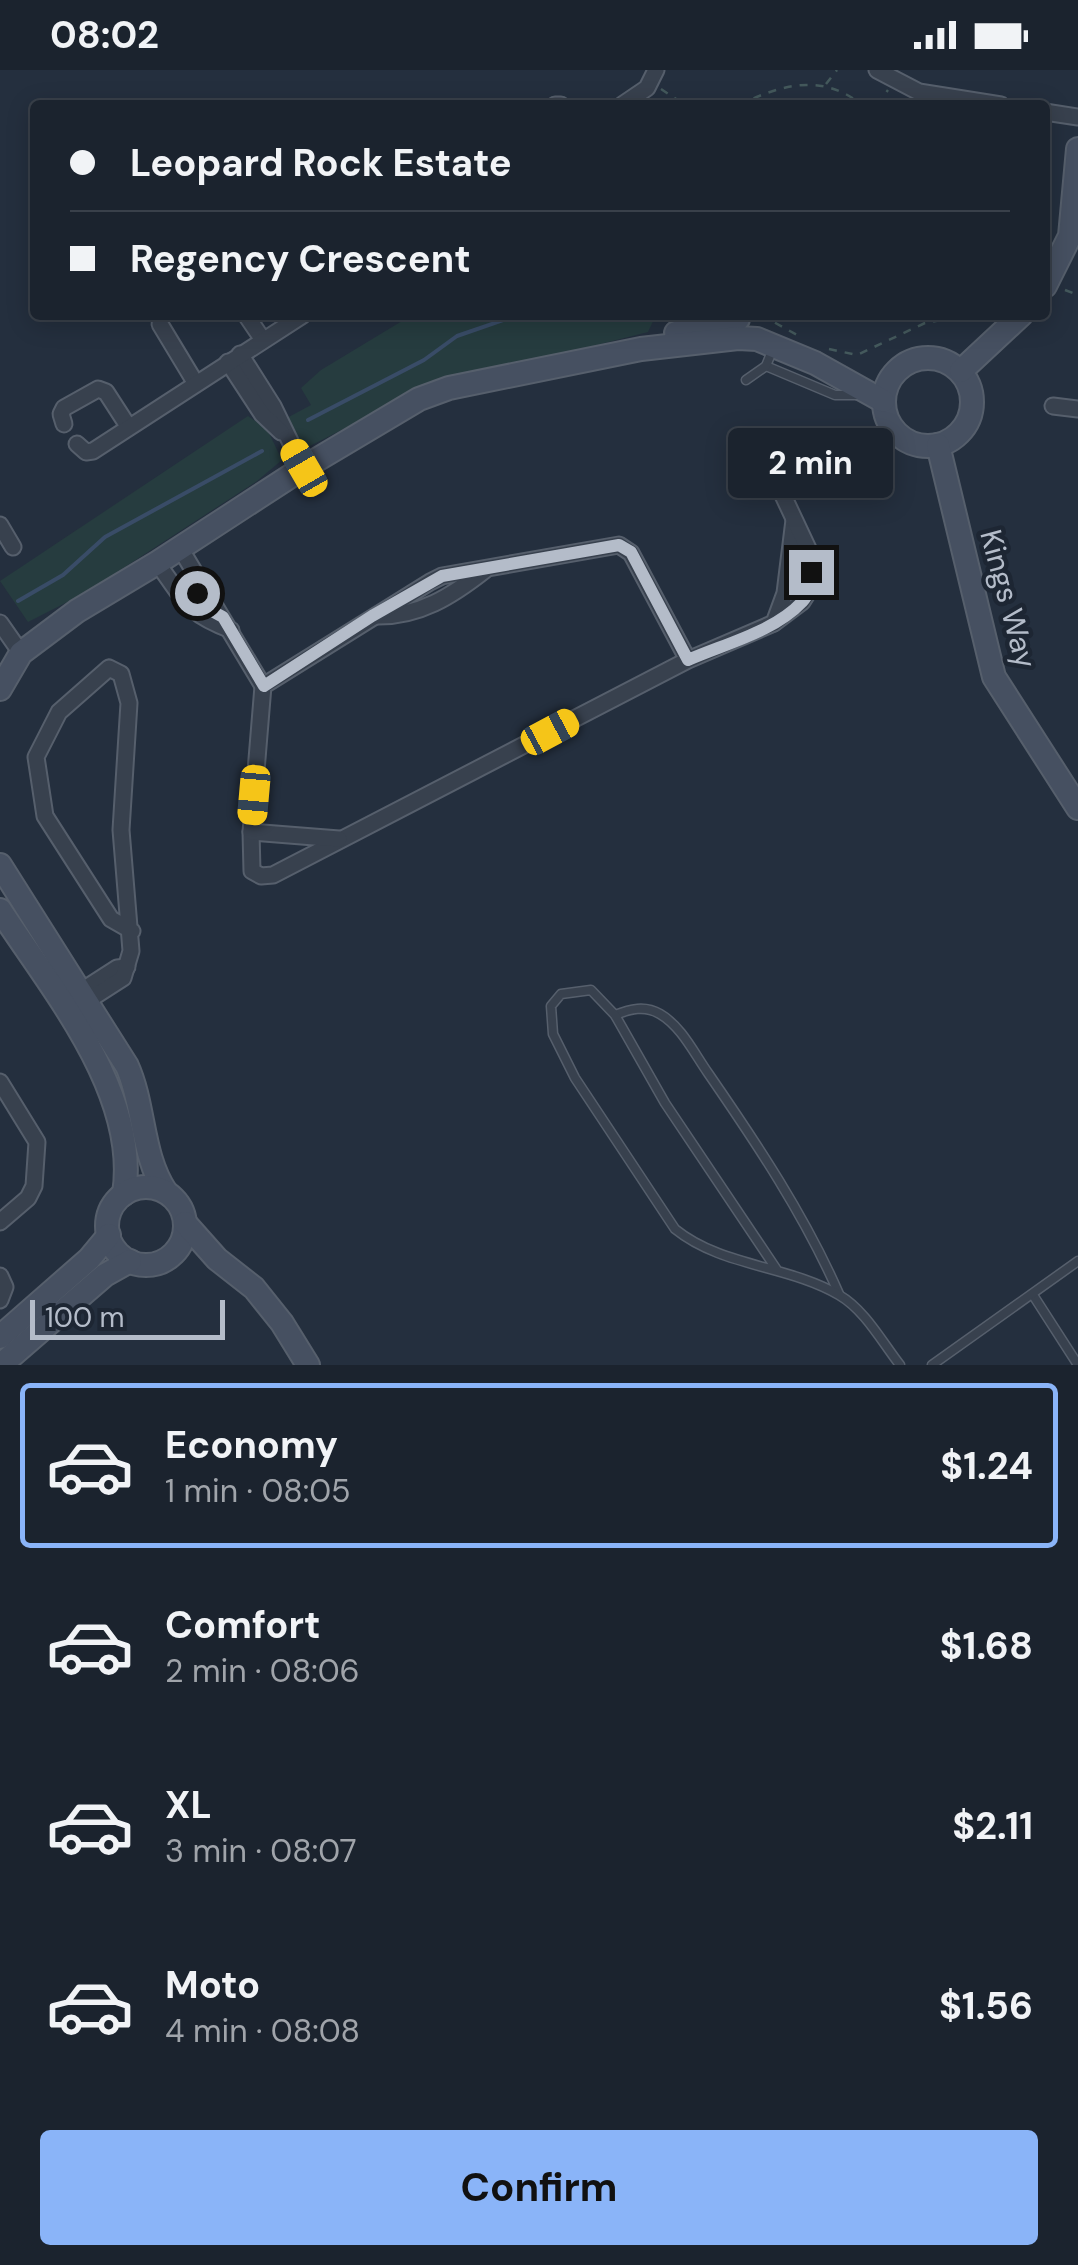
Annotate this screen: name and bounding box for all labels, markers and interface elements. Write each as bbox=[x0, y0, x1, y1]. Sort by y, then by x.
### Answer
text: 08:02 bbox=[50, 10, 159, 60]
text: Leopard Rock Estate bbox=[130, 138, 512, 188]
text: Regency Crescent bbox=[130, 234, 471, 284]
callout: 2 min bbox=[728, 427, 894, 497]
car bbox=[276, 435, 332, 501]
text: 2 min bbox=[768, 442, 853, 484]
street label: Kings Way bbox=[971, 525, 1046, 673]
route end bbox=[789, 550, 834, 595]
route start bbox=[175, 571, 220, 616]
car bbox=[516, 705, 584, 759]
car bbox=[236, 764, 272, 826]
scale bar bbox=[30, 1295, 225, 1340]
text: 100 m bbox=[45, 1299, 124, 1336]
text: Economy bbox=[165, 1420, 338, 1470]
icon: car bbox=[45, 1421, 135, 1511]
text: $1.24 bbox=[940, 1441, 1033, 1491]
text: 1 min · 08:05 bbox=[165, 1470, 351, 1512]
text: Comfort bbox=[165, 1600, 321, 1650]
icon: car bbox=[45, 1601, 135, 1691]
text: $1.68 bbox=[940, 1621, 1033, 1671]
text: 2 min · 08:06 bbox=[165, 1650, 360, 1692]
text: XL bbox=[165, 1780, 212, 1830]
icon: car bbox=[45, 1781, 135, 1871]
text: $2.11 bbox=[952, 1801, 1033, 1851]
text: 3 min · 08:07 bbox=[165, 1830, 357, 1872]
text: Moto bbox=[165, 1960, 260, 2010]
icon: car bbox=[45, 1961, 135, 2051]
text: $1.56 bbox=[939, 1981, 1033, 2031]
text: 4 min · 08:08 bbox=[165, 2010, 360, 2052]
button: Confirm bbox=[40, 2130, 1038, 2245]

